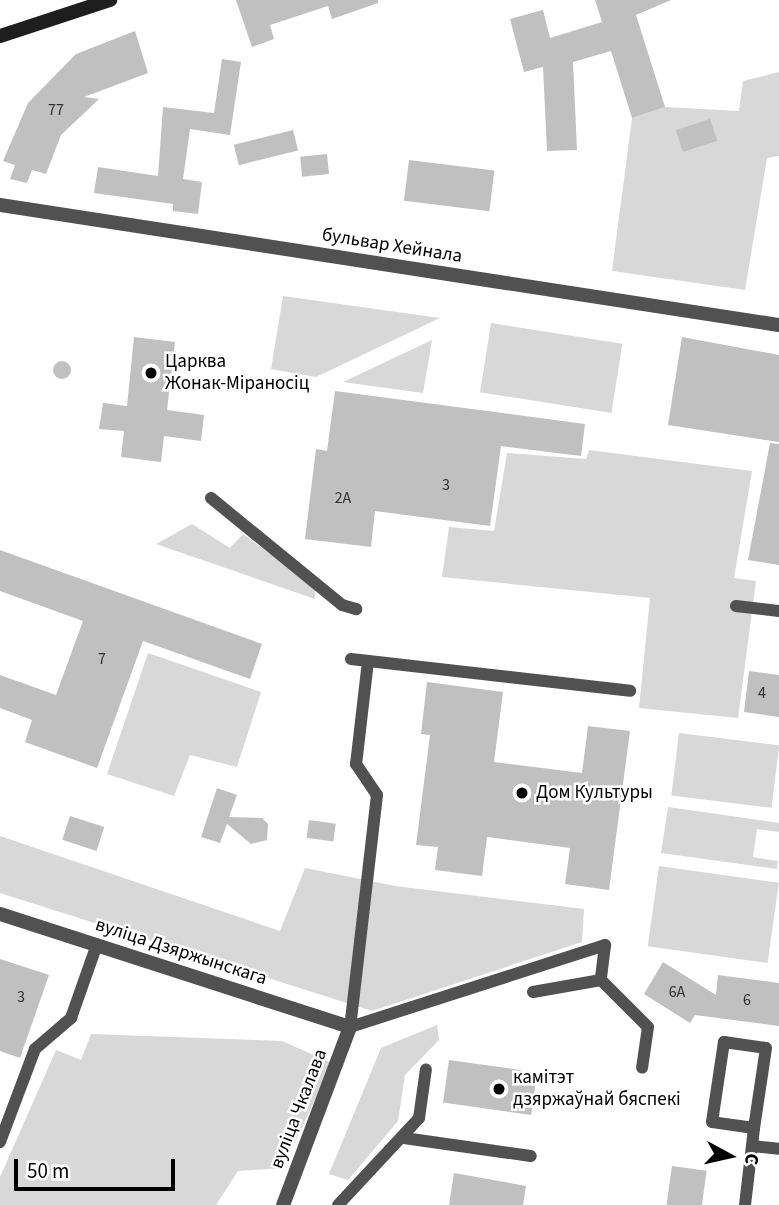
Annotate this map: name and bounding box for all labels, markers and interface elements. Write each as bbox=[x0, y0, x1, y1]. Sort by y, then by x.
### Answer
house number: 77 bbox=[48, 100, 64, 120]
street label: бульвар Хейнала bbox=[320, 224, 464, 268]
place label: Царква Жонак-Міраносіц bbox=[165, 351, 309, 395]
marker: Царква Жонак-Міраносіц bbox=[143, 365, 159, 381]
house number: 3 bbox=[442, 475, 450, 495]
house number: 2А bbox=[335, 488, 351, 508]
house number: 7 bbox=[98, 649, 106, 669]
house number: 4 bbox=[758, 683, 766, 703]
place label: Дом Культуры bbox=[536, 782, 653, 804]
marker: Дом Культуры bbox=[514, 785, 530, 801]
street label: вуліца Дзяржынскага bbox=[92, 914, 270, 990]
house number: 6А bbox=[669, 982, 685, 1002]
house number: 3 bbox=[17, 987, 25, 1007]
house number: 6 bbox=[743, 990, 751, 1010]
street label: вуліца Чкалава bbox=[266, 1046, 332, 1172]
place label: камітэт дзяржаўнай бяспекі bbox=[513, 1067, 681, 1111]
marker: камітэт дзяржаўнай бяспекі bbox=[491, 1081, 507, 1097]
north arrow bbox=[695, 1121, 765, 1191]
scale bar bbox=[18, 1146, 178, 1190]
text: С bbox=[737, 1152, 765, 1166]
text: 50 m bbox=[27, 1156, 69, 1186]

